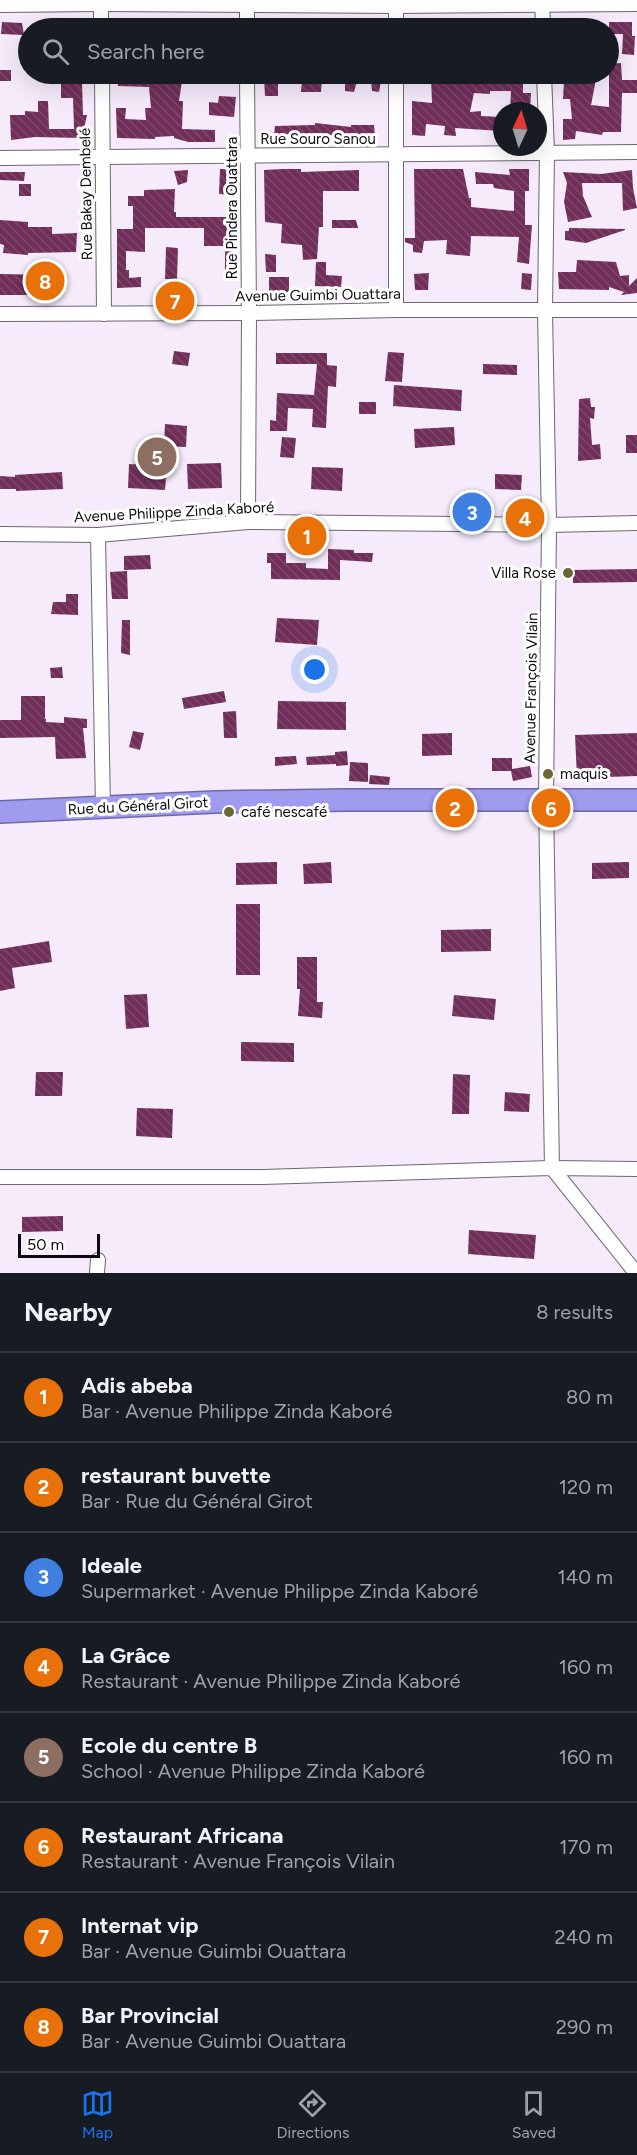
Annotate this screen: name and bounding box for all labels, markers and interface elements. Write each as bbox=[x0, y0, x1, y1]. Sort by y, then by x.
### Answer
search box bbox=[18, 18, 619, 84]
icon: search bbox=[39, 35, 72, 68]
text: Search here bbox=[87, 38, 205, 65]
north arrow bbox=[493, 102, 547, 156]
street label: Rue Bakay Dembelé bbox=[76, 128, 96, 260]
street label: Rue Souro Sanou bbox=[260, 130, 376, 148]
street label: Rue Pindera Ouattara bbox=[223, 137, 241, 279]
pin: 8 bbox=[26, 258, 64, 304]
pin: 7 bbox=[156, 278, 195, 324]
street label: Avenue Guimbi Ouattara bbox=[235, 285, 401, 305]
pin: 5 bbox=[138, 434, 176, 480]
pin: 3 bbox=[452, 490, 492, 534]
pin: 4 bbox=[506, 496, 544, 540]
street label: Avenue Philippe Zinda Kaboré bbox=[73, 498, 275, 526]
pin: 1 bbox=[288, 514, 326, 558]
place label: Villa Rose bbox=[491, 564, 556, 582]
marker: Villa Rose bbox=[561, 566, 575, 580]
street label: Avenue François Vilain bbox=[521, 612, 541, 764]
your location bbox=[300, 655, 329, 684]
place label: maquis bbox=[560, 765, 608, 783]
marker: maquis bbox=[541, 767, 555, 781]
pin: 2 bbox=[436, 786, 474, 830]
pin: 6 bbox=[532, 786, 570, 830]
street label: Rue du Général Girot bbox=[67, 793, 209, 819]
place label: café nescafé bbox=[241, 803, 327, 821]
marker: café nescafé bbox=[222, 805, 236, 819]
scale bar bbox=[18, 1231, 100, 1258]
text: 50 m bbox=[27, 1235, 64, 1254]
text: Nearby bbox=[24, 1296, 112, 1328]
text: 8 results bbox=[536, 1300, 613, 1324]
text: Adis abeba bbox=[81, 1372, 193, 1399]
text: 1 bbox=[39, 1385, 48, 1409]
text: 80 m bbox=[566, 1385, 613, 1409]
text: Bar · Avenue Philippe Zinda Kaboré bbox=[81, 1399, 392, 1423]
text: restaurant buvette bbox=[81, 1462, 271, 1489]
text: 2 bbox=[38, 1475, 49, 1499]
text: 120 m bbox=[559, 1475, 613, 1499]
text: Bar · Rue du Général Girot bbox=[81, 1489, 313, 1513]
text: Ideale bbox=[81, 1552, 142, 1579]
text: 3 bbox=[38, 1565, 49, 1589]
text: 140 m bbox=[558, 1565, 613, 1589]
text: Supermarket · Avenue Philippe Zinda Kaboré bbox=[81, 1579, 478, 1603]
text: La Grâce bbox=[81, 1642, 170, 1669]
text: 4 bbox=[37, 1655, 50, 1679]
text: 160 m bbox=[559, 1655, 613, 1679]
text: Restaurant · Avenue Philippe Zinda Kaboré bbox=[81, 1669, 461, 1693]
text: Ecole du centre B bbox=[81, 1732, 257, 1759]
text: 5 bbox=[38, 1745, 49, 1769]
text: 160 m bbox=[559, 1745, 613, 1769]
text: School · Avenue Philippe Zinda Kaboré bbox=[81, 1759, 425, 1783]
text: Restaurant Africana bbox=[81, 1822, 284, 1849]
text: 6 bbox=[38, 1835, 49, 1859]
text: 170 m bbox=[559, 1835, 613, 1859]
text: Restaurant · Avenue François Vilain bbox=[81, 1849, 395, 1873]
text: Internat vip bbox=[81, 1912, 199, 1939]
text: 7 bbox=[38, 1925, 49, 1949]
text: 240 m bbox=[555, 1925, 613, 1949]
text: Bar · Avenue Guimbi Ouattara bbox=[81, 1939, 346, 1963]
text: Bar Provincial bbox=[81, 2002, 219, 2029]
text: 8 bbox=[37, 2015, 50, 2039]
text: 290 m bbox=[556, 2015, 613, 2039]
text: Bar · Avenue Guimbi Ouattara bbox=[81, 2029, 346, 2053]
tab: Map bbox=[81, 2087, 114, 2142]
tab: Directions bbox=[276, 2087, 349, 2142]
tab: Saved bbox=[512, 2087, 556, 2142]

